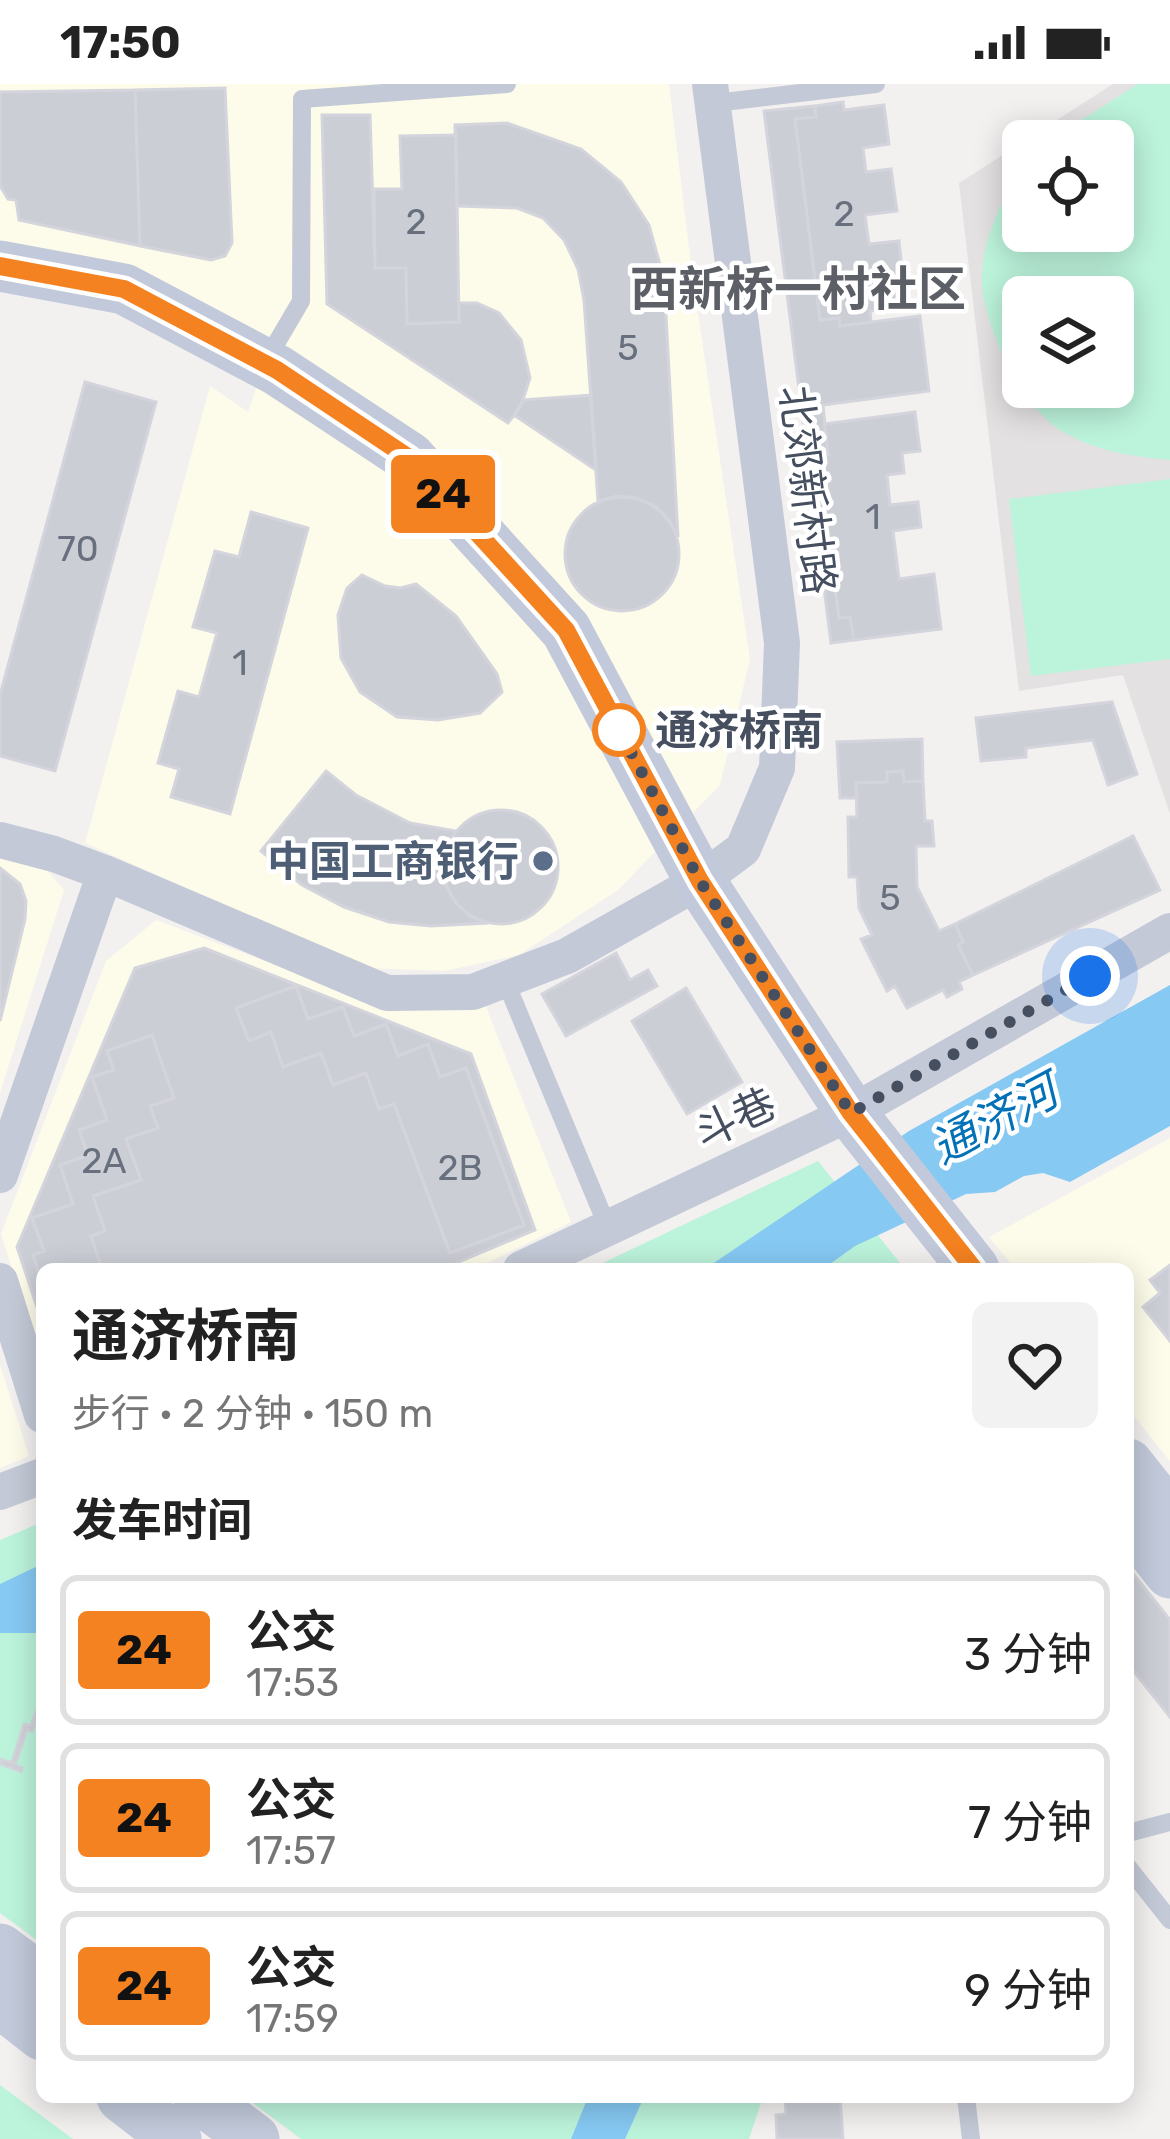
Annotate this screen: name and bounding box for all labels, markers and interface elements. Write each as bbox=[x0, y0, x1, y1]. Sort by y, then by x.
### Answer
text: 17:50 bbox=[60, 16, 181, 69]
map controls bbox=[1002, 120, 1134, 408]
button: locate bbox=[1002, 120, 1134, 252]
house number: 2 bbox=[833, 192, 855, 235]
house number: 2 bbox=[405, 200, 427, 243]
district label: 西新桥一村社区 bbox=[630, 261, 966, 318]
button: layers bbox=[1002, 276, 1134, 408]
house number: 5 bbox=[617, 326, 639, 369]
street label: 北郊新村路 bbox=[769, 383, 845, 597]
line badge: 24 bbox=[389, 455, 497, 533]
text: 24 bbox=[415, 469, 471, 519]
house number: 1 bbox=[865, 495, 881, 538]
house number: 70 bbox=[57, 527, 99, 570]
house number: 1 bbox=[232, 641, 248, 684]
marker: 通济桥南 bbox=[594, 705, 644, 755]
place label: 通济桥南 bbox=[655, 706, 823, 756]
place label: 中国工商银行 bbox=[267, 837, 519, 887]
marker: 中国工商银行 bbox=[530, 848, 556, 874]
house number: 5 bbox=[879, 876, 901, 919]
your location bbox=[1060, 946, 1120, 1006]
water label: 通济河 bbox=[922, 1061, 1073, 1175]
street label: 斗巷 bbox=[687, 1078, 784, 1159]
house number: 2A bbox=[81, 1139, 127, 1182]
house number: 2B bbox=[437, 1146, 483, 1189]
button: heart bbox=[972, 1302, 1098, 1428]
text: 通济桥南 bbox=[72, 1303, 300, 1370]
text: 步行 · 2 分钟 · 150 m bbox=[72, 1391, 433, 1437]
text: 发车时间 bbox=[72, 1494, 252, 1547]
text: 公交 bbox=[246, 1605, 336, 1658]
text: 24 bbox=[116, 1625, 172, 1675]
text: 3 分钟 bbox=[964, 1628, 1092, 1681]
text: 17:53 bbox=[246, 1660, 339, 1706]
text: 公交 bbox=[246, 1773, 336, 1826]
text: 24 bbox=[116, 1793, 172, 1843]
text: 7 分钟 bbox=[968, 1796, 1092, 1849]
text: 17:57 bbox=[246, 1828, 336, 1874]
text: 公交 bbox=[246, 1941, 336, 1994]
text: 24 bbox=[116, 1961, 172, 2011]
text: 9 分钟 bbox=[964, 1964, 1092, 2017]
text: 17:59 bbox=[246, 1996, 339, 2042]

